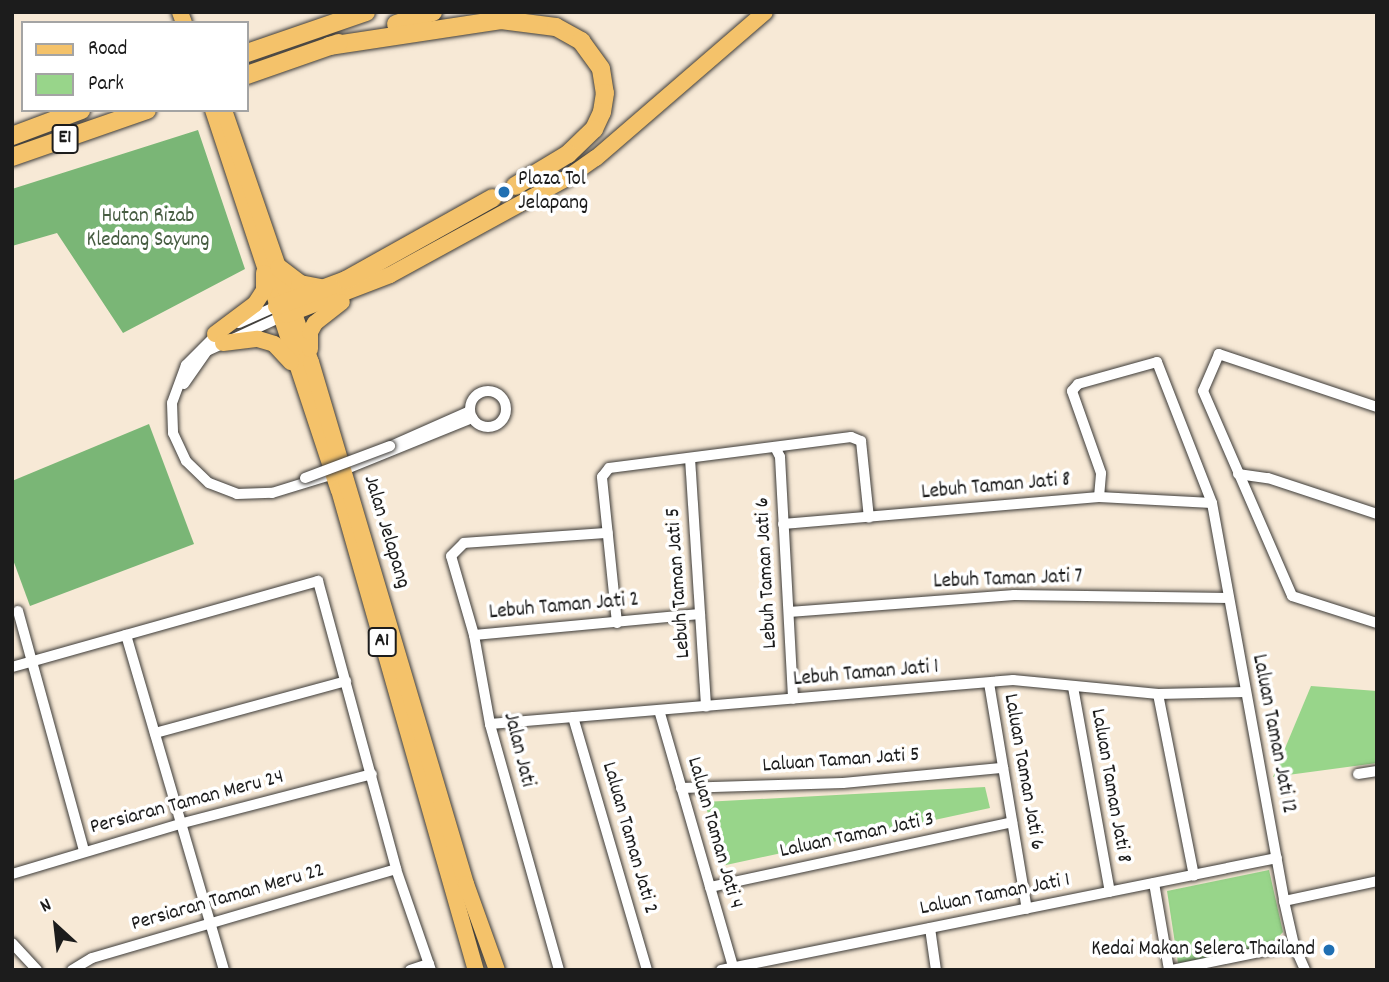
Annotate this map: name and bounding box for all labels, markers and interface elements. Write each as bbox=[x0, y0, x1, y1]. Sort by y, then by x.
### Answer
legend bbox=[21, 21, 248, 112]
text: Road bbox=[88, 35, 127, 65]
text: Park bbox=[88, 70, 124, 100]
road number: E1 bbox=[51, 124, 79, 154]
place label: Plaza Tol Jelapang bbox=[518, 167, 588, 217]
marker: Plaza Tol Jelapang bbox=[496, 184, 512, 200]
park label: Hutan Rizab Kledang Sayung bbox=[87, 204, 209, 254]
street label: Lebuh Taman Jati 8 bbox=[920, 468, 1072, 506]
street label: Jalan Jelapang bbox=[357, 472, 415, 592]
street label: Lebuh Taman Jati 6 bbox=[750, 497, 784, 649]
street label: Lebuh Taman Jati 5 bbox=[661, 507, 697, 659]
street label: Lebuh Taman Jati 7 bbox=[933, 565, 1083, 595]
street label: Lebuh Taman Jati 2 bbox=[488, 588, 640, 626]
road number: A1 bbox=[366, 626, 398, 657]
street label: Laluan Taman Jati 12 bbox=[1245, 652, 1301, 816]
street label: Lebuh Taman Jati 1 bbox=[792, 655, 940, 693]
street label: Laluan Taman Jati 6 bbox=[997, 692, 1049, 852]
street label: Laluan Taman Jati 8 bbox=[1084, 707, 1136, 865]
street label: Jalan Jati bbox=[497, 710, 539, 790]
street label: Laluan Taman Jati 5 bbox=[762, 743, 920, 779]
street label: Laluan Taman Jati 4 bbox=[680, 754, 748, 912]
street label: Laluan Taman Jati 2 bbox=[595, 759, 663, 917]
street label: Persiaran Taman Meru 24 bbox=[87, 765, 287, 841]
street label: Laluan Taman Jati 3 bbox=[778, 807, 936, 865]
street label: Persiaran Taman Meru 22 bbox=[128, 858, 328, 938]
street label: Laluan Taman Jati 1 bbox=[918, 868, 1072, 922]
north arrow bbox=[21, 891, 91, 961]
text: N bbox=[36, 893, 57, 921]
place label: Kedai Makan Selera Thailand bbox=[1091, 937, 1315, 963]
marker: Kedai Makan Selera Thailand bbox=[1321, 942, 1337, 958]

